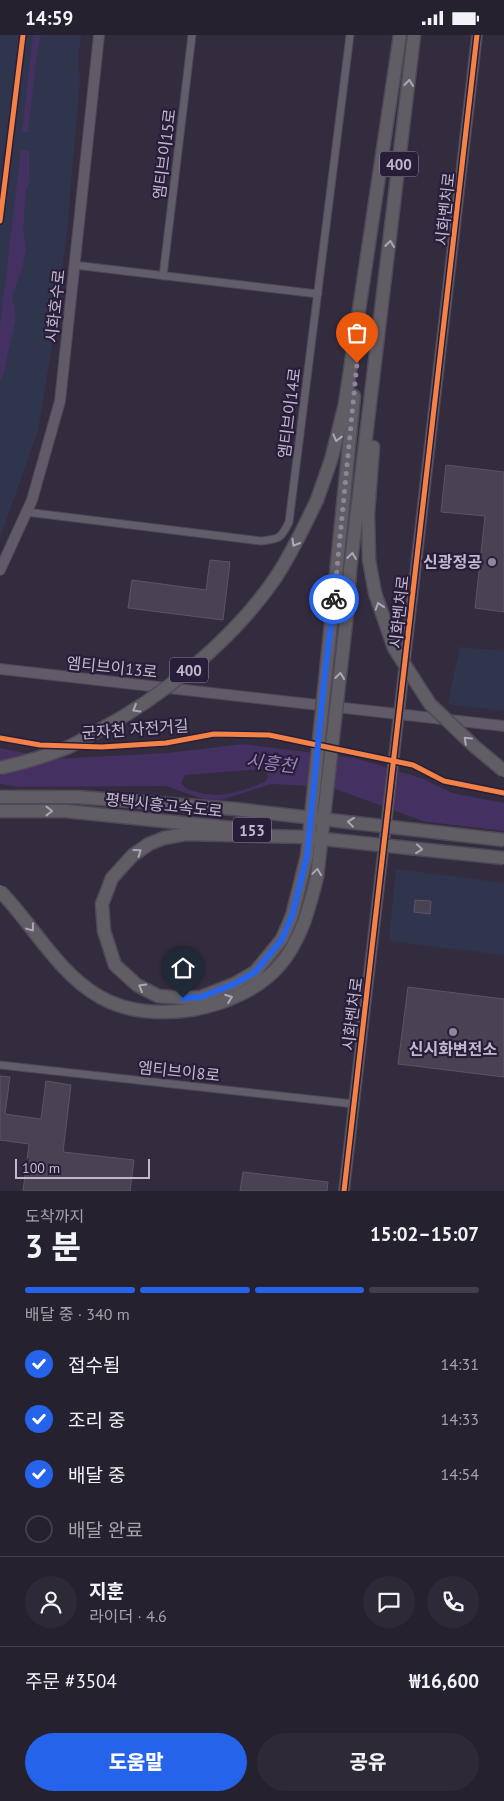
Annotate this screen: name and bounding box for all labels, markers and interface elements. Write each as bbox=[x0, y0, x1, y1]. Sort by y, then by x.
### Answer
text: 14:59 bbox=[25, 6, 73, 30]
one-way arrow bbox=[403, 78, 414, 86]
street label: 엠티브이15로 bbox=[149, 107, 180, 200]
road number: 400 bbox=[380, 151, 418, 177]
street label: 시화벤처로 bbox=[431, 171, 459, 247]
one-way arrow bbox=[384, 240, 395, 248]
street label: 시화호수로 bbox=[41, 268, 69, 344]
pin bbox=[336, 312, 378, 363]
icon: bag bbox=[343, 319, 371, 347]
street label: 엠티브이14로 bbox=[274, 366, 305, 459]
one-way arrow bbox=[332, 433, 343, 442]
one-way arrow bbox=[292, 538, 302, 547]
one-way arrow bbox=[346, 552, 357, 560]
place label: 신광정공 bbox=[423, 552, 482, 572]
marker: 신광정공 bbox=[486, 556, 498, 568]
courier bbox=[309, 574, 359, 624]
street label: 시화벤처로 bbox=[385, 574, 413, 650]
icon: bike bbox=[320, 585, 348, 613]
one-way arrow bbox=[375, 602, 385, 610]
street label: 엠티브이13로 bbox=[66, 652, 159, 682]
road number: 400 bbox=[170, 657, 208, 683]
one-way arrow bbox=[334, 672, 345, 680]
one-way arrow bbox=[133, 703, 142, 713]
street label: 군자천 자전거길 bbox=[81, 715, 189, 743]
one-way arrow bbox=[464, 736, 473, 745]
water label: 시흥천 bbox=[245, 749, 299, 778]
street label: 평택시흥고속도로 bbox=[104, 789, 224, 821]
one-way arrow bbox=[45, 806, 53, 816]
road number: 153 bbox=[233, 817, 271, 843]
one-way arrow bbox=[347, 817, 355, 828]
one-way arrow bbox=[416, 843, 424, 854]
one-way arrow bbox=[132, 849, 142, 858]
one-way arrow bbox=[311, 868, 322, 876]
one-way arrow bbox=[26, 922, 34, 931]
pin bbox=[162, 947, 204, 998]
icon: home bbox=[169, 954, 197, 982]
street label: 시화벤처로 bbox=[338, 976, 366, 1052]
one-way arrow bbox=[138, 983, 147, 993]
one-way arrow bbox=[225, 994, 233, 1004]
marker: 신시화변전소 bbox=[447, 1026, 459, 1038]
place label: 신시화변전소 bbox=[409, 1039, 497, 1059]
street label: 엠티브이8로 bbox=[137, 1057, 221, 1085]
scale bar bbox=[15, 1156, 150, 1179]
text: 100 m bbox=[22, 1159, 60, 1177]
text: 도착까지 bbox=[25, 1206, 84, 1226]
text: 15:02–15:07 bbox=[370, 1222, 479, 1246]
text: 3 분 bbox=[25, 1225, 81, 1267]
text: 배달 중 · 340 m bbox=[25, 1304, 130, 1324]
icon: check bbox=[25, 1350, 53, 1378]
text: 접수됨 bbox=[68, 1353, 120, 1377]
text: 14:31 bbox=[441, 1354, 479, 1374]
icon: check bbox=[25, 1405, 53, 1433]
text: 조리 중 bbox=[68, 1408, 126, 1432]
text: 14:33 bbox=[441, 1409, 479, 1429]
icon: check bbox=[25, 1460, 53, 1488]
text: 배달 중 bbox=[68, 1463, 126, 1487]
text: 14:54 bbox=[441, 1464, 479, 1484]
text: 배달 완료 bbox=[68, 1518, 143, 1542]
button: person bbox=[25, 1576, 77, 1628]
button: chat bbox=[363, 1576, 415, 1628]
button: phone bbox=[427, 1576, 479, 1628]
text: 지훈 bbox=[89, 1579, 124, 1603]
text: 라이더 · 4.6 bbox=[89, 1606, 167, 1626]
text: 주문 #3504 bbox=[25, 1669, 117, 1693]
text: ₩16,600 bbox=[409, 1669, 479, 1693]
button: 도움말 bbox=[25, 1733, 247, 1791]
button: 공유 bbox=[257, 1733, 479, 1791]

